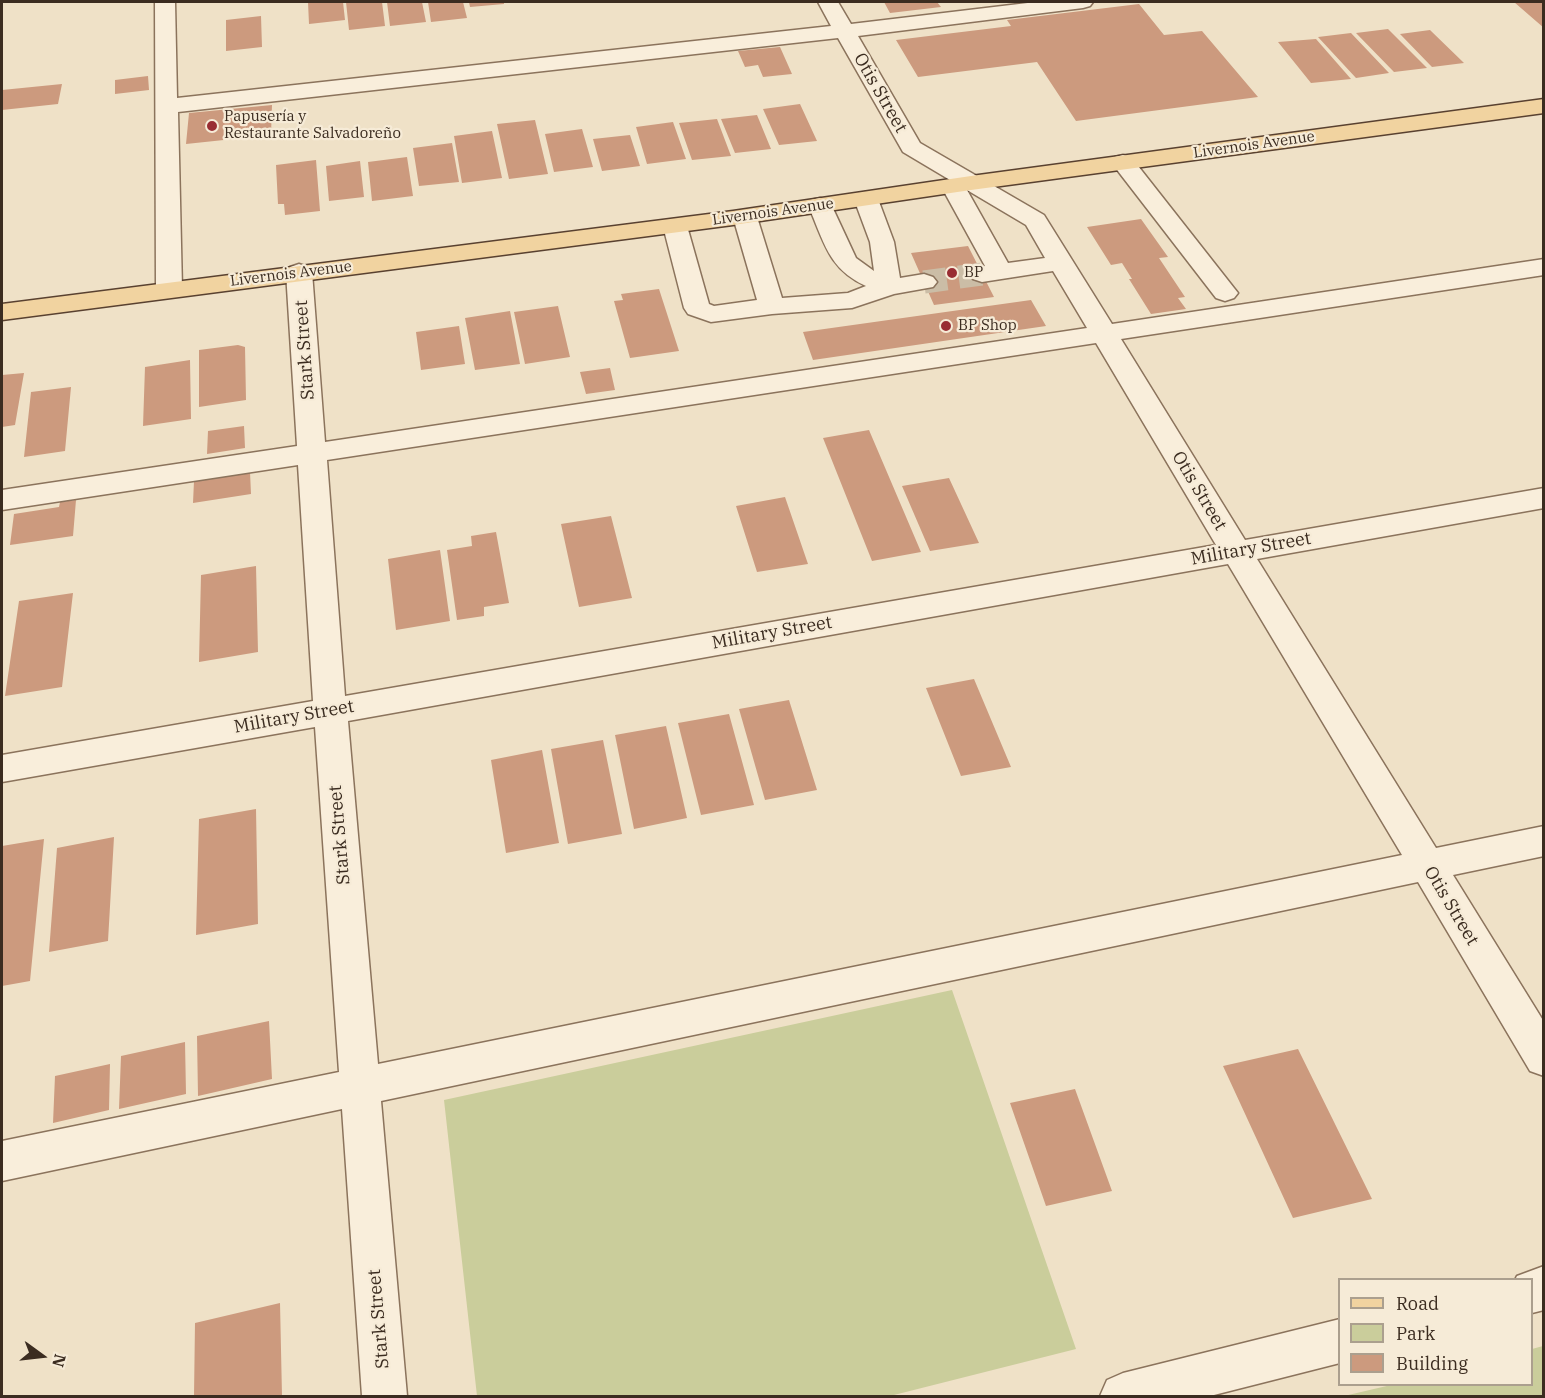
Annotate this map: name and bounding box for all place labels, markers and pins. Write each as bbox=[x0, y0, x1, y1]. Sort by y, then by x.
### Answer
place label: Papusería y Restaurante Salvadoreño bbox=[224, 108, 401, 143]
marker: Papusería y Restaurante Salvadoreño bbox=[205, 119, 219, 133]
place label: BP bbox=[964, 264, 983, 282]
marker: BP bbox=[945, 266, 959, 280]
place label: BP Shop bbox=[958, 317, 1017, 335]
marker: BP Shop bbox=[939, 319, 953, 333]

